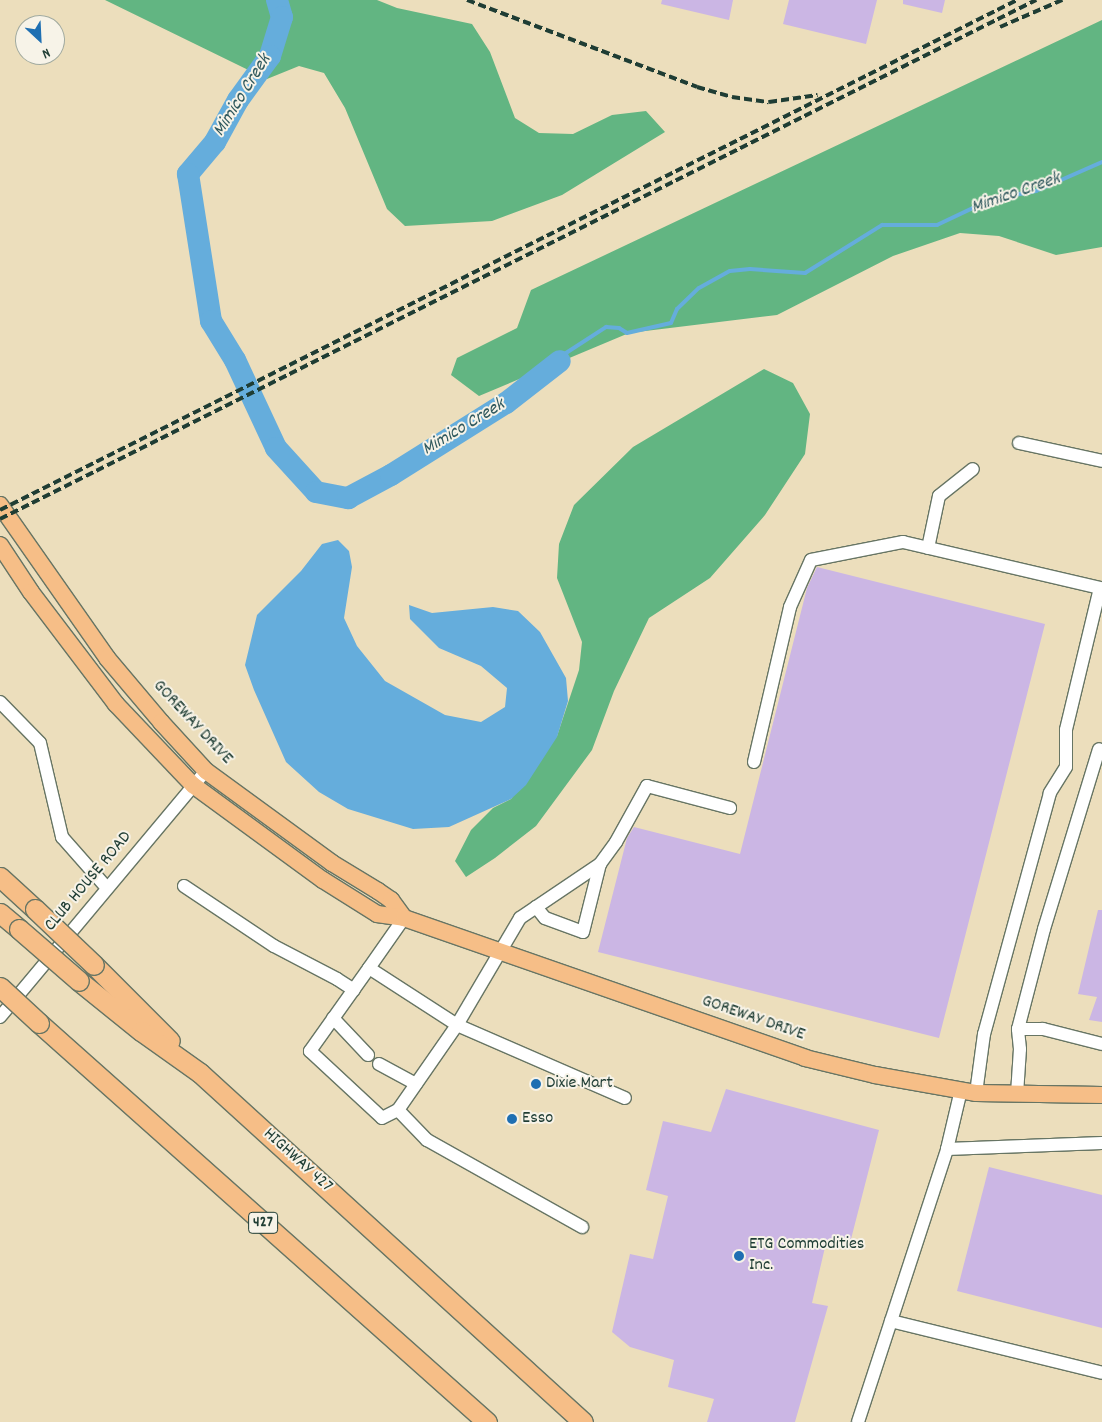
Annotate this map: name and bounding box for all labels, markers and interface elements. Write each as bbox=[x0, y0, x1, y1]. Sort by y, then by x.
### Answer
north arrow bbox=[15, 15, 65, 65]
text: N bbox=[39, 42, 53, 63]
water label: Mimico Creek bbox=[209, 51, 277, 141]
water label: Mimico Creek bbox=[969, 168, 1063, 220]
water label: Mimico Creek bbox=[418, 394, 510, 462]
street label: GOREWAY DRIVE bbox=[147, 676, 237, 770]
street label: CLUB HOUSE ROAD bbox=[41, 827, 137, 937]
street label: GOREWAY DRIVE bbox=[699, 991, 807, 1047]
place label: Dixie Mart bbox=[546, 1073, 613, 1095]
marker: Dixie Mart bbox=[530, 1078, 542, 1090]
place label: Esso bbox=[522, 1108, 553, 1130]
marker: Esso bbox=[506, 1113, 518, 1125]
street label: HIGHWAY 427 bbox=[258, 1124, 336, 1198]
road number: 427 bbox=[248, 1210, 278, 1236]
place label: ETG Commodities Inc. bbox=[749, 1235, 864, 1278]
marker: ETG Commodities Inc. bbox=[733, 1250, 745, 1262]

